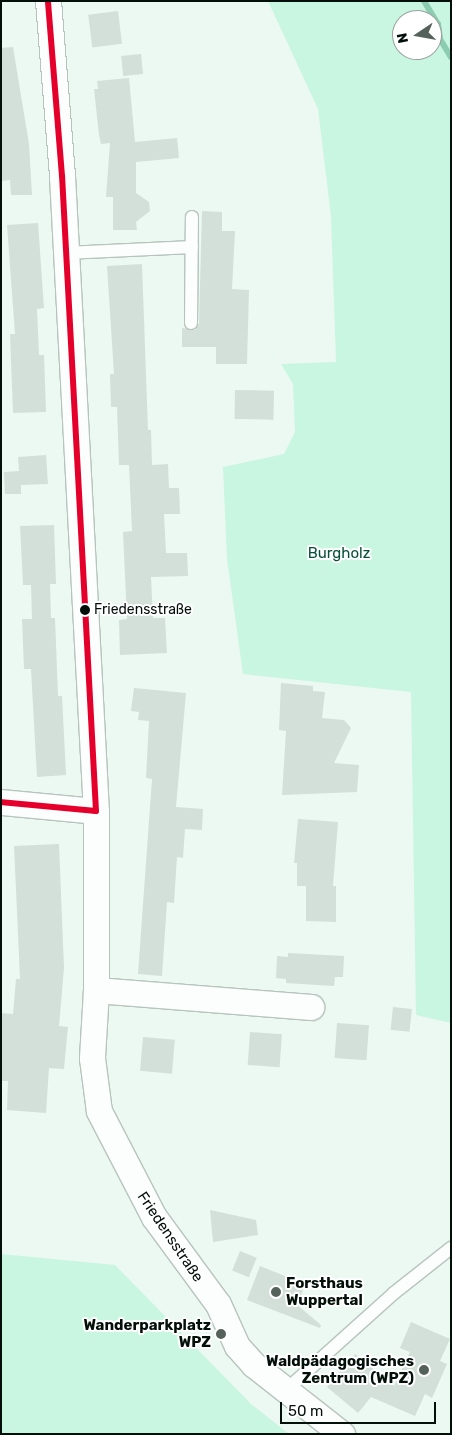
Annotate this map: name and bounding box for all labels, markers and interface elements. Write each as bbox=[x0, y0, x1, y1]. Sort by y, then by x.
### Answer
north arrow bbox=[392, 10, 442, 60]
text: N bbox=[393, 31, 412, 45]
park label: Burgholz bbox=[308, 545, 370, 563]
place label: Friedensstraße bbox=[94, 602, 192, 618]
marker: Friedensstraße bbox=[80, 605, 90, 615]
street label: Friedensstraße bbox=[133, 1188, 207, 1286]
place label: Forsthaus Wuppertal bbox=[286, 1274, 363, 1309]
marker: Forsthaus Wuppertal bbox=[270, 1286, 282, 1298]
place label: Wanderparkplatz WPZ bbox=[83, 1316, 211, 1351]
marker: Wanderparkplatz WPZ bbox=[215, 1328, 227, 1340]
place label: Waldpädagogisches Zentrum (WPZ) bbox=[266, 1352, 414, 1387]
marker: Waldpädagogisches Zentrum (WPZ) bbox=[418, 1364, 430, 1376]
scale bar bbox=[282, 1392, 438, 1424]
text: 50 m bbox=[288, 1402, 323, 1420]

